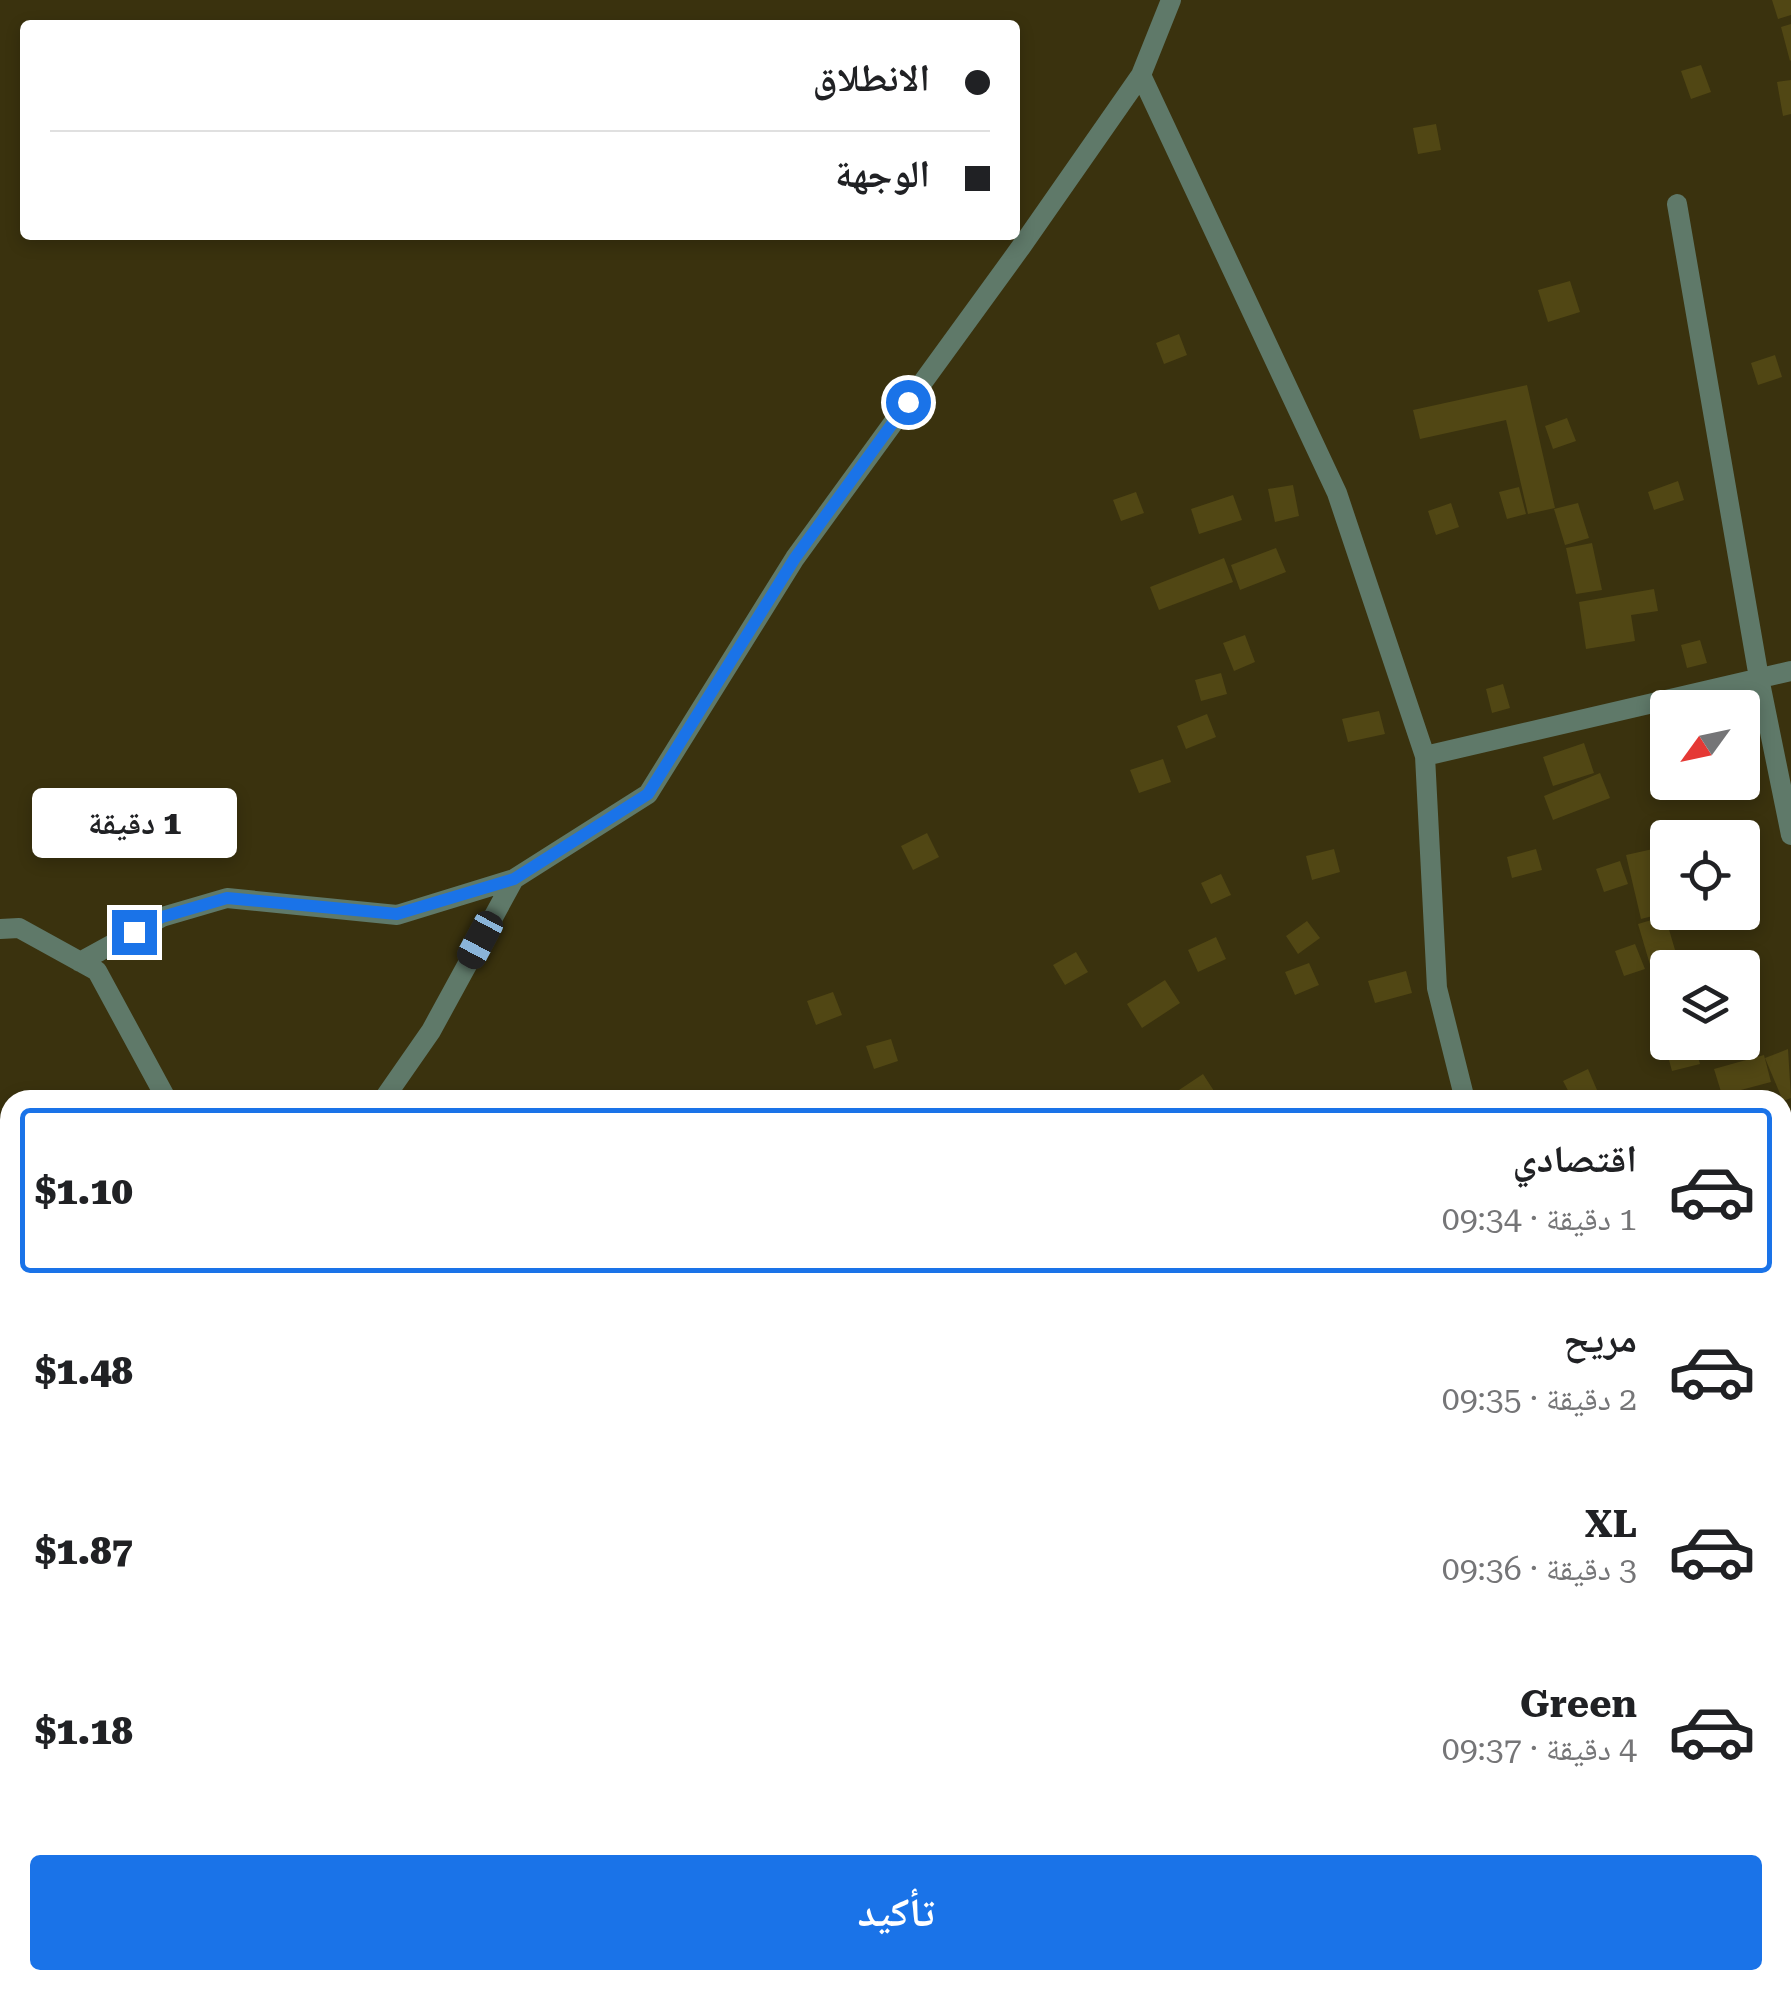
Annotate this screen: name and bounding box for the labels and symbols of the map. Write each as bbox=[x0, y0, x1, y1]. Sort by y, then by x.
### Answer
route start bbox=[886, 380, 931, 425]
north arrow bbox=[1650, 690, 1760, 800]
callout: 1 دقيقة bbox=[32, 787, 236, 857]
car bbox=[453, 906, 507, 974]
route end bbox=[112, 910, 157, 955]

